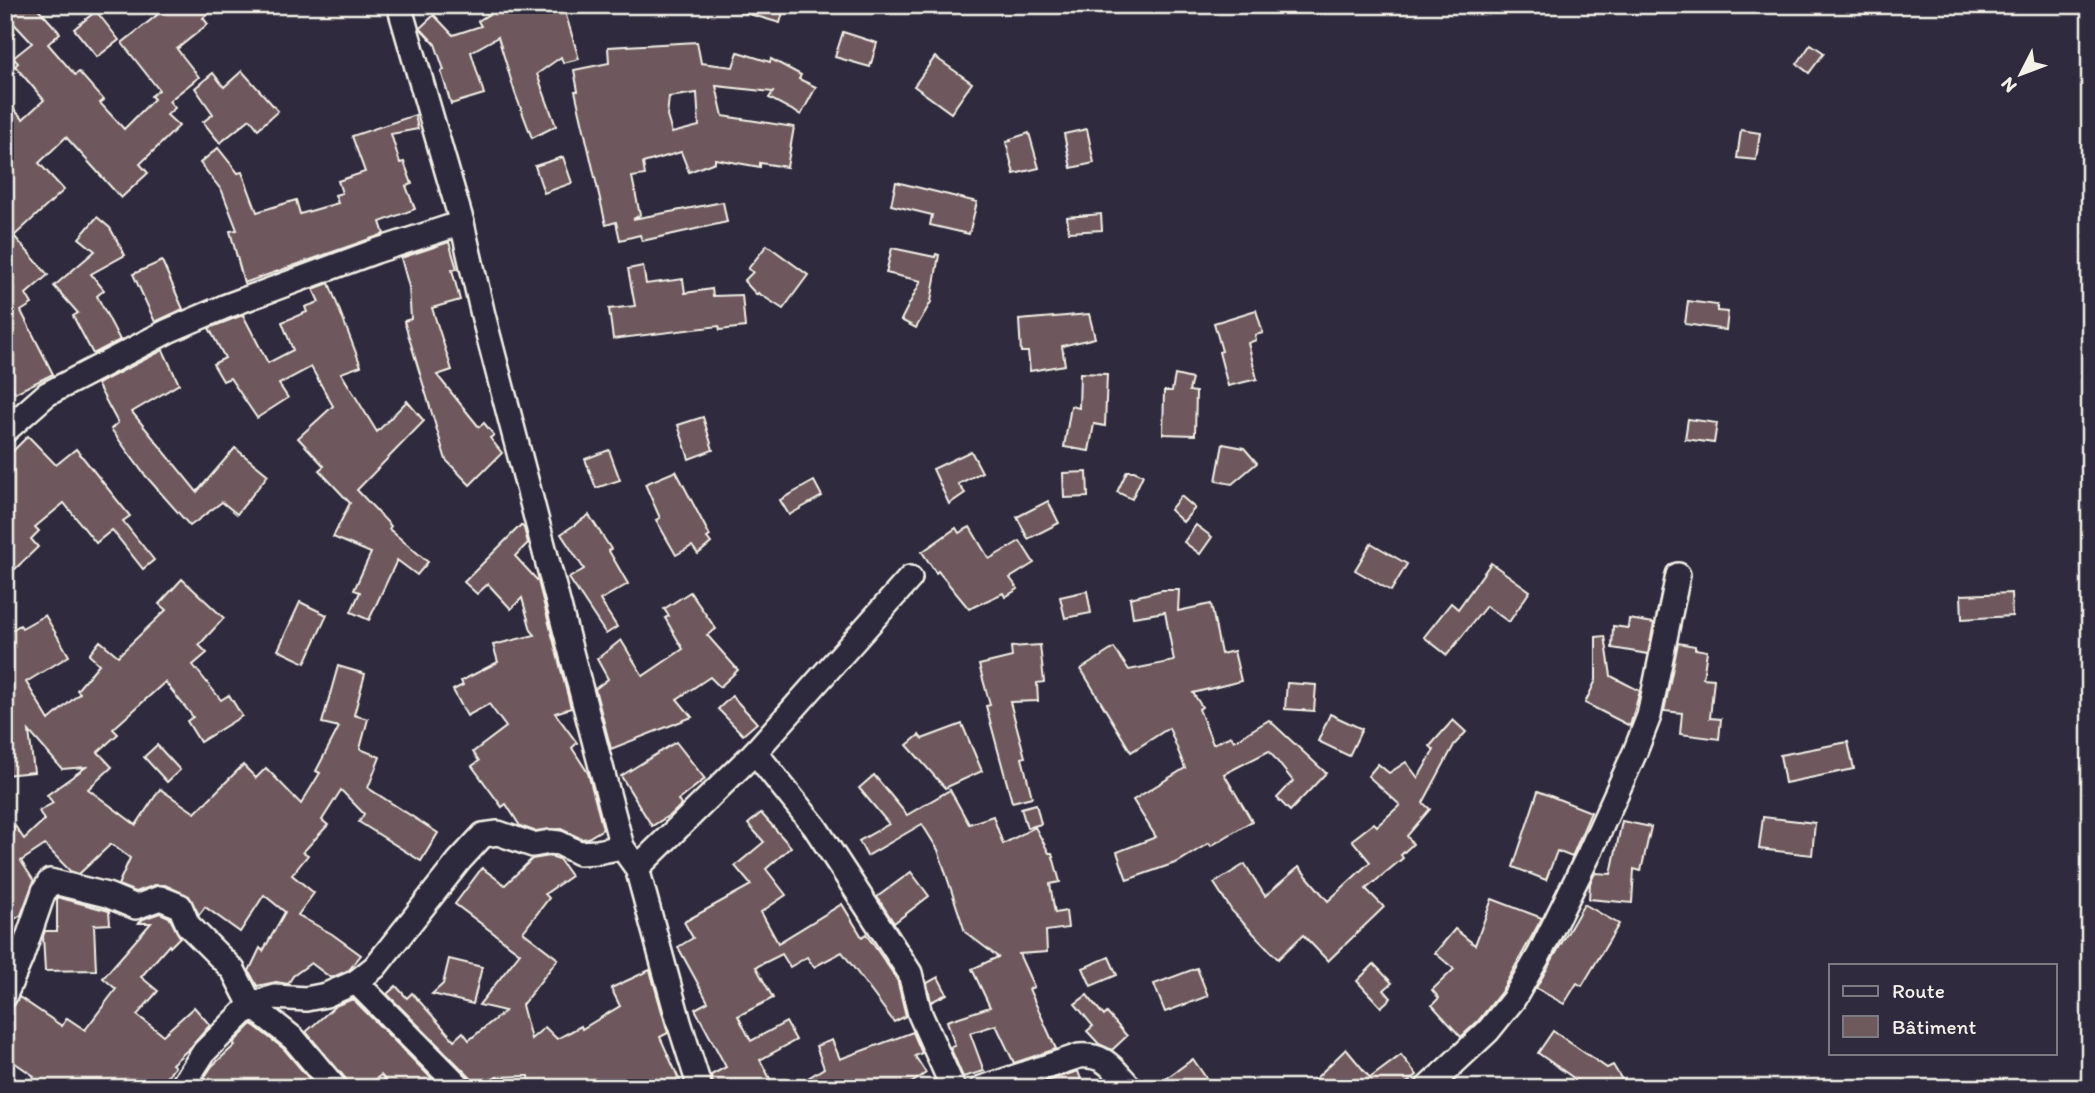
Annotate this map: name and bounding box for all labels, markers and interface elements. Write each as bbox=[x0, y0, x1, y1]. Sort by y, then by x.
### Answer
north arrow bbox=[1986, 38, 2056, 108]
text: N bbox=[1996, 73, 2022, 98]
legend bbox=[1829, 964, 2056, 1054]
text: Route bbox=[1892, 978, 1945, 1003]
text: Bâtiment bbox=[1892, 1014, 1976, 1039]

